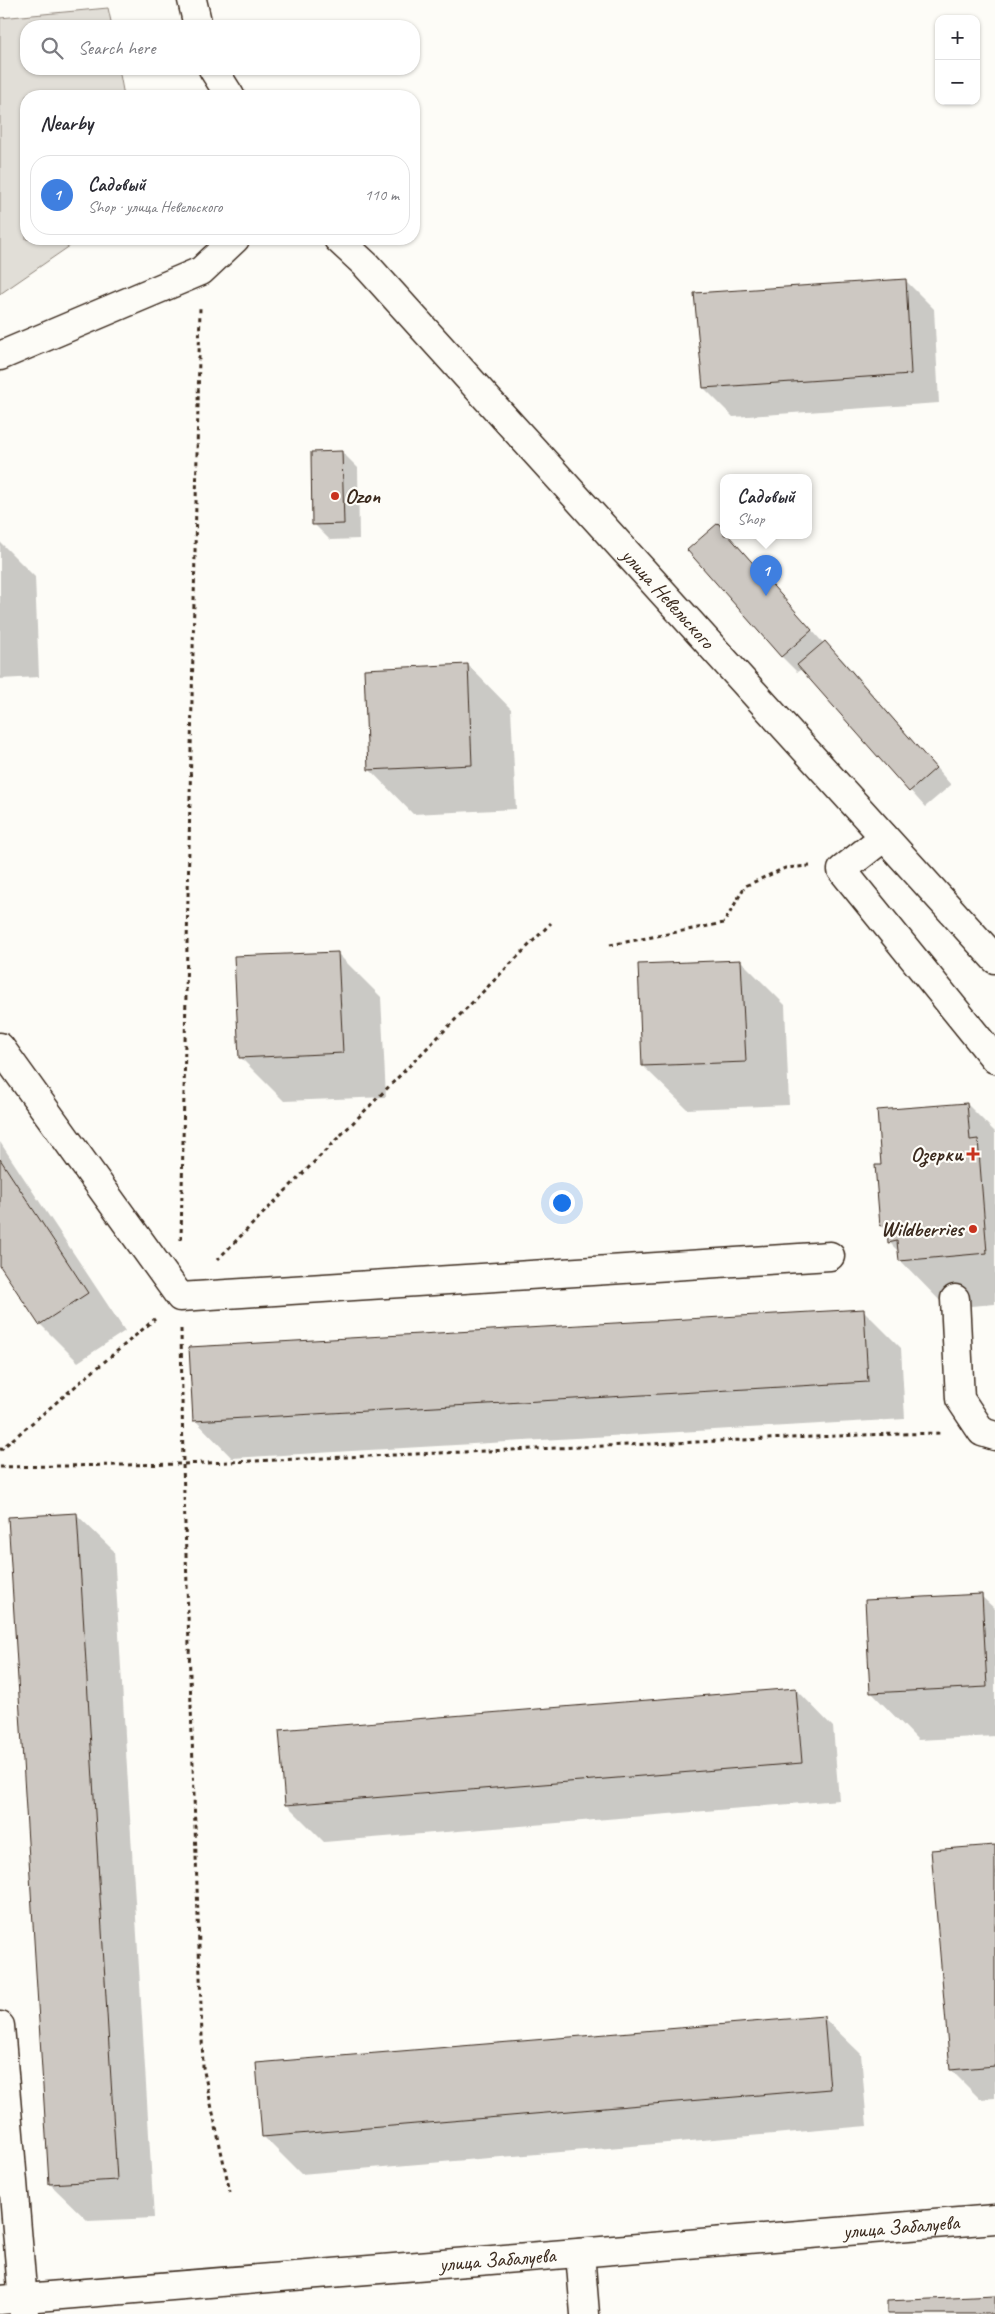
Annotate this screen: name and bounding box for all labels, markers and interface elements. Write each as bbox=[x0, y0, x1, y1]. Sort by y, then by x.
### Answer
map controls bbox=[935, 15, 980, 105]
button: + bbox=[935, 15, 980, 60]
search box bbox=[20, 20, 420, 75]
icon: search bbox=[38, 34, 66, 62]
text: Search here bbox=[78, 36, 155, 60]
button: − bbox=[935, 60, 980, 105]
text: Nearby bbox=[40, 110, 93, 136]
text: Садовый bbox=[88, 173, 145, 197]
text: 1 bbox=[53, 185, 61, 205]
text: 110 m bbox=[365, 185, 399, 205]
text: Shop · улица Невельского bbox=[88, 197, 222, 217]
popup bbox=[720, 474, 812, 539]
place label: Ozon bbox=[345, 483, 380, 509]
text: Садовый bbox=[737, 485, 795, 509]
marker: Ozon bbox=[329, 490, 341, 502]
text: Shop bbox=[737, 509, 765, 529]
street label: улица Невельского bbox=[615, 541, 721, 655]
pin: 1 bbox=[750, 555, 782, 596]
place label: Озерки bbox=[911, 1141, 965, 1168]
marker: Озерки bbox=[967, 1148, 979, 1160]
your location bbox=[549, 1190, 575, 1216]
place label: Wildberries bbox=[881, 1216, 966, 1242]
marker: Wildberries bbox=[967, 1223, 979, 1235]
street label: улица Забалуева bbox=[840, 2209, 962, 2244]
street label: улица Забалуева bbox=[436, 2242, 558, 2277]

